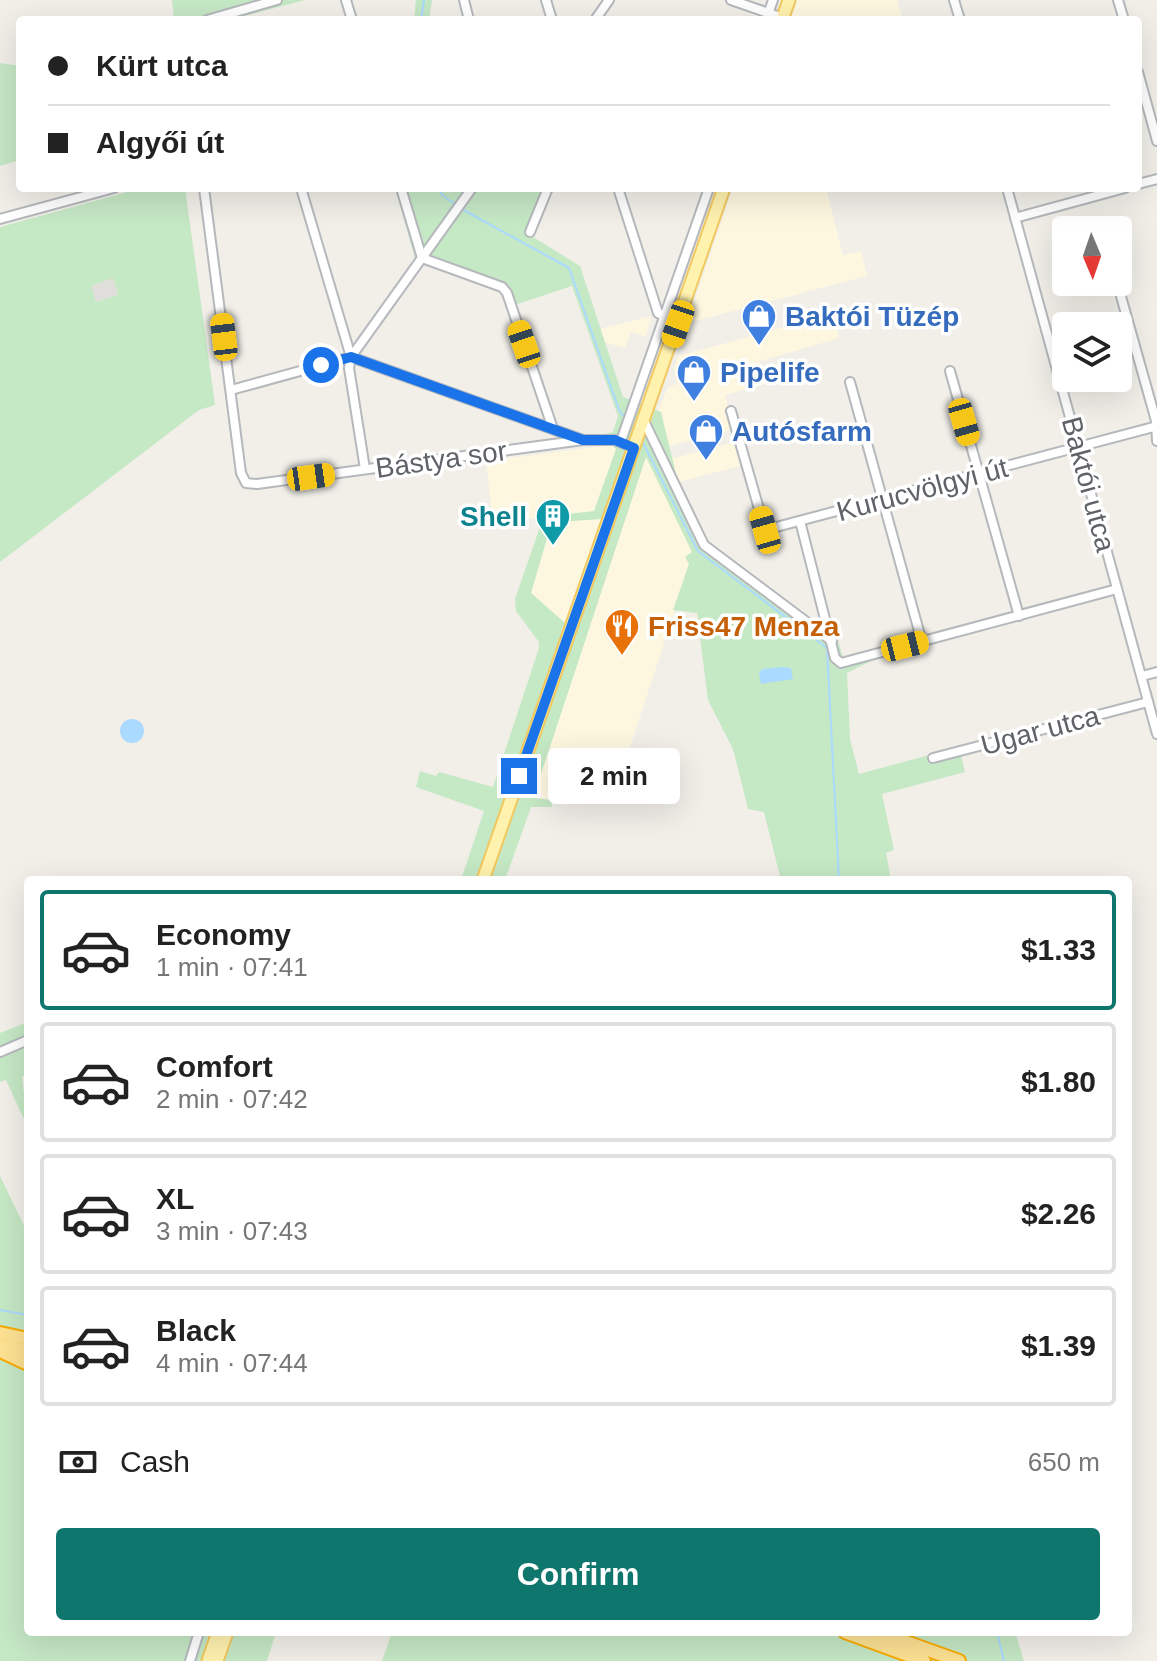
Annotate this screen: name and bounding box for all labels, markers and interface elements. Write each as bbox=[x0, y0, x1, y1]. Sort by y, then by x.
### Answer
text: Kürt utca bbox=[96, 49, 228, 82]
text: Algyői út bbox=[96, 126, 224, 159]
north arrow bbox=[1052, 216, 1132, 296]
map controls bbox=[1052, 216, 1132, 392]
car bbox=[659, 297, 697, 351]
shop icon: Baktói Tüzép bbox=[740, 297, 778, 347]
place label: Baktói Tüzép bbox=[785, 301, 959, 332]
car bbox=[209, 312, 239, 362]
button: layers bbox=[1052, 312, 1132, 392]
car bbox=[505, 317, 543, 371]
route start bbox=[303, 347, 339, 383]
shop icon: Pipelife bbox=[675, 353, 713, 403]
place label: Pipelife bbox=[720, 357, 820, 388]
car bbox=[946, 396, 982, 448]
shop icon: Autósfarm bbox=[687, 412, 725, 462]
street label: Baktói utca bbox=[1056, 413, 1122, 555]
place label: Autósfarm bbox=[732, 416, 872, 447]
street label: Bástya sor bbox=[373, 435, 509, 484]
street label: Kurucvölgyi út bbox=[833, 452, 1011, 527]
car bbox=[286, 462, 336, 492]
building icon: Shell bbox=[534, 497, 572, 547]
place label: Shell bbox=[460, 501, 527, 532]
car bbox=[747, 504, 783, 556]
restaurant icon: Friss47 Menza bbox=[603, 607, 641, 657]
place label: Friss47 Menza bbox=[648, 611, 840, 642]
car bbox=[879, 629, 931, 663]
street label: Ugar utca bbox=[977, 700, 1103, 761]
callout: 2 min bbox=[547, 748, 679, 804]
route end bbox=[501, 758, 537, 794]
text: 2 min bbox=[580, 761, 648, 791]
icon: car bbox=[60, 914, 132, 986]
text: Economy bbox=[156, 918, 291, 951]
text: $1.33 bbox=[1021, 933, 1096, 966]
text: 1 min · 07:41 bbox=[156, 952, 308, 982]
icon: car bbox=[60, 1046, 132, 1118]
text: Comfort bbox=[156, 1050, 273, 1083]
text: $1.80 bbox=[1021, 1065, 1096, 1098]
text: 2 min · 07:42 bbox=[156, 1084, 308, 1114]
icon: car bbox=[60, 1178, 132, 1250]
text: XL bbox=[156, 1182, 194, 1215]
text: $2.26 bbox=[1021, 1197, 1096, 1230]
text: 3 min · 07:43 bbox=[156, 1216, 308, 1246]
icon: car bbox=[60, 1310, 132, 1382]
text: Black bbox=[156, 1314, 236, 1347]
text: $1.39 bbox=[1021, 1329, 1096, 1362]
text: 4 min · 07:44 bbox=[156, 1348, 308, 1378]
icon: cash bbox=[56, 1440, 100, 1484]
text: Cash bbox=[120, 1445, 190, 1478]
text: 650 m bbox=[1028, 1447, 1100, 1477]
button: Confirm bbox=[56, 1528, 1100, 1620]

